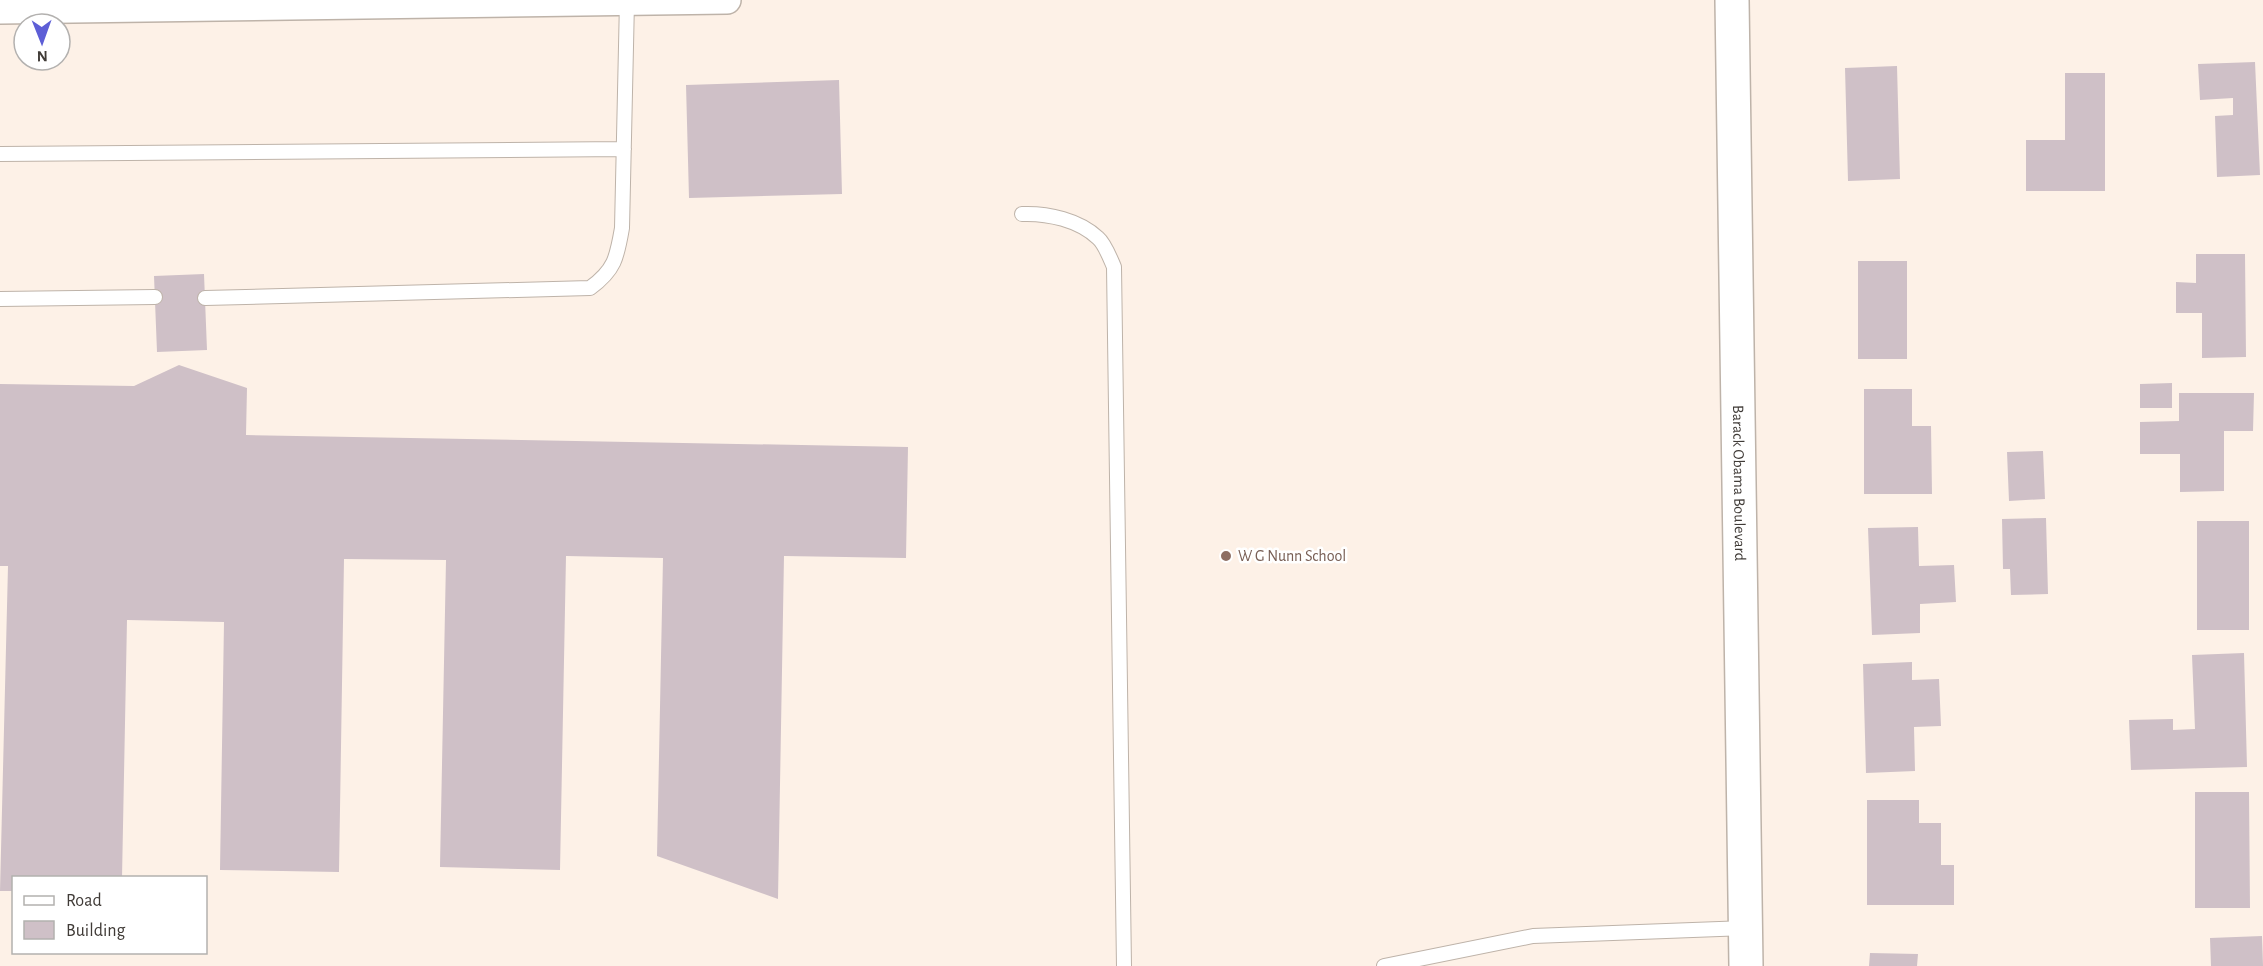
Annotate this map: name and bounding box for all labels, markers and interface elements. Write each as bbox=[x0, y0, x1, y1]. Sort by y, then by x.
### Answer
north arrow bbox=[12, 12, 72, 72]
text: N bbox=[37, 48, 48, 64]
street label: Barack Obama Boulevard bbox=[1730, 405, 1748, 561]
place label: W G Nunn School bbox=[1238, 548, 1346, 564]
marker: W G Nunn School bbox=[1219, 549, 1233, 563]
legend bbox=[12, 876, 207, 954]
text: Road bbox=[66, 892, 102, 910]
text: Building bbox=[66, 922, 126, 940]

